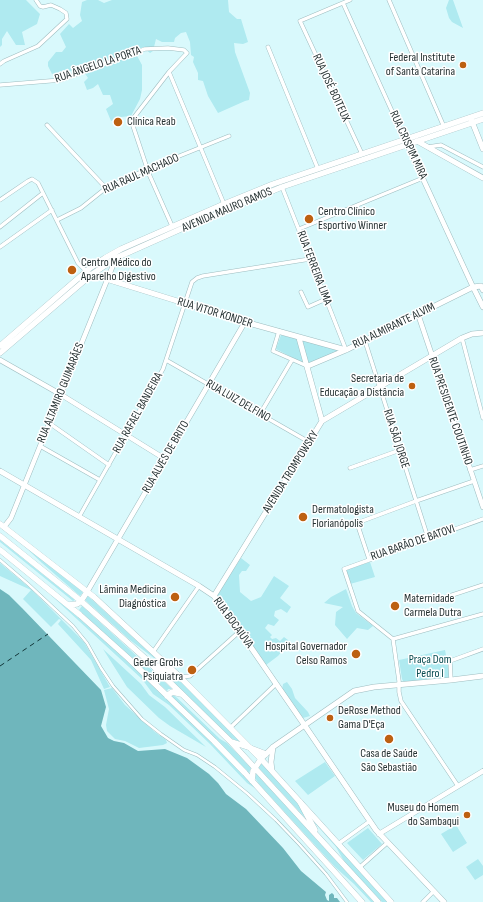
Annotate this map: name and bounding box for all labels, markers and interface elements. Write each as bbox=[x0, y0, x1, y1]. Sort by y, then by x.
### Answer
street label: RUA ÂNGELO LA PORTA bbox=[53, 44, 143, 86]
place label: Federal Institute of Santa Catarina bbox=[386, 51, 455, 79]
street label: RUA JOSÉ BOITEUX bbox=[309, 52, 353, 124]
marker: Federal Institute of Santa Catarina bbox=[458, 60, 468, 70]
street label: RUA CRISPIM MIRA bbox=[386, 108, 430, 182]
place label: Clínica Reab bbox=[127, 115, 176, 129]
marker: Clínica Reab bbox=[112, 116, 124, 128]
street label: RUA RAUL MACHADO bbox=[101, 151, 181, 197]
street label: AVENIDA MAURO RAMOS bbox=[180, 185, 274, 235]
place label: Centro Clínico Esportivo Winner bbox=[318, 205, 387, 233]
marker: Centro Clínico Esportivo Winner bbox=[303, 213, 315, 225]
street label: RUA FERREIRA LIMA bbox=[293, 229, 335, 307]
place label: Centro Médico do Aparelho Digestivo bbox=[81, 256, 156, 284]
marker: Centro Médico do Aparelho Digestivo bbox=[66, 264, 78, 276]
street label: RUA VITOR KONDER bbox=[176, 295, 254, 331]
street label: RUA ALMIRANTE ALVIM bbox=[350, 300, 438, 352]
street label: RUA ALTAMIRO GUIMARÃES bbox=[34, 341, 88, 445]
street label: RUA PRESIDENTE COUTINHO bbox=[425, 355, 475, 467]
street label: RUA RAFAEL BANDEIRA bbox=[110, 370, 166, 456]
place label: Secretaria de Educação a Distância bbox=[320, 372, 404, 400]
street label: RUA LUIZ DELFINO bbox=[203, 377, 273, 425]
marker: Secretaria de Educação a Distância bbox=[407, 381, 417, 391]
street label: RUA SÃO JORGE bbox=[380, 408, 412, 470]
street label: RUA ALVES DE BRITO bbox=[139, 418, 193, 496]
street label: AVENIDA TROMPOWSKY bbox=[260, 428, 322, 516]
place label: Dermatologista Florianópolis bbox=[312, 503, 374, 531]
marker: Dermatologista Florianópolis bbox=[297, 511, 309, 523]
street label: RUA BARÃO DE BATOVI bbox=[369, 522, 457, 564]
place label: Lâmina Medicina Diagnóstica bbox=[99, 583, 166, 611]
marker: Lâmina Medicina Diagnóstica bbox=[169, 591, 181, 603]
place label: Maternidade Carmela Dutra bbox=[404, 592, 461, 620]
street label: RUA BOCAIÚVA bbox=[210, 595, 256, 651]
marker: Maternidade Carmela Dutra bbox=[389, 600, 401, 612]
place label: Hospital Governador Celso Ramos bbox=[265, 640, 347, 668]
marker: Hospital Governador Celso Ramos bbox=[350, 648, 362, 660]
park label: Praça Dom Pedro I bbox=[409, 653, 451, 681]
place label: Geder Grohs Psiquiatra bbox=[133, 656, 183, 684]
marker: Geder Grohs Psiquiatra bbox=[186, 664, 198, 676]
place label: DeRose Method Gama D'Eça bbox=[338, 704, 401, 732]
marker: DeRose Method Gama D'Eça bbox=[325, 713, 335, 723]
marker: Casa de Saúde São Sebastião bbox=[383, 733, 395, 745]
place label: Casa de Saúde São Sebastião bbox=[360, 747, 418, 775]
place label: Museu do Homem do Sambaqui bbox=[388, 801, 459, 829]
marker: Museu do Homem do Sambaqui bbox=[462, 810, 472, 820]

